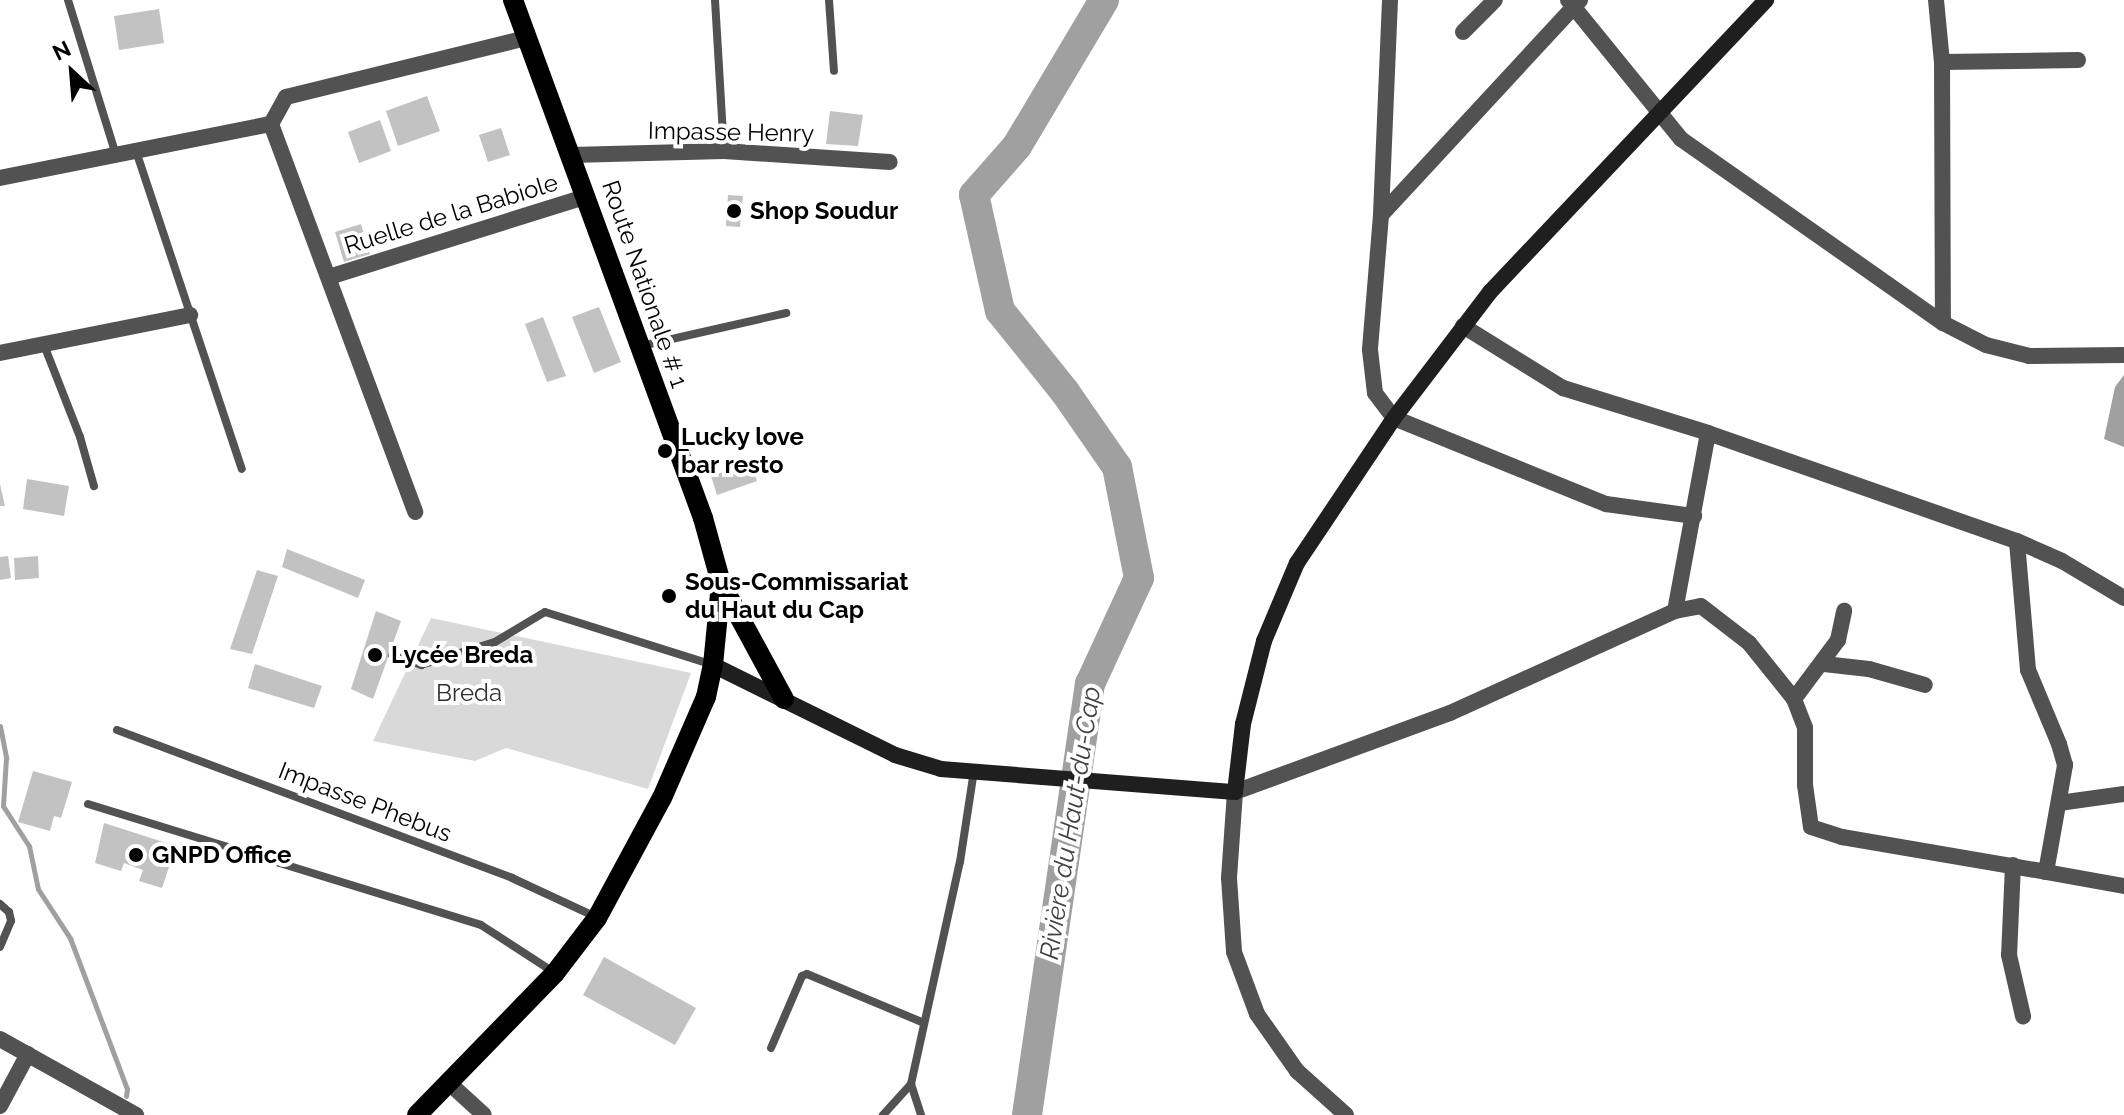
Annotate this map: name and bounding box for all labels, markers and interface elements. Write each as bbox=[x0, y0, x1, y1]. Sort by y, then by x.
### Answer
north arrow bbox=[32, 32, 112, 112]
text: N bbox=[48, 35, 75, 66]
street label: Impasse Henry bbox=[648, 116, 814, 148]
street label: Ruelle de la Babiole bbox=[341, 168, 561, 260]
street label: Route Nationale # 1 bbox=[596, 177, 694, 391]
place label: Shop Soudur bbox=[750, 197, 898, 225]
marker: Shop Soudur bbox=[725, 202, 743, 220]
place label: Lucky love bar resto bbox=[681, 423, 805, 479]
marker: Lucky love bar resto bbox=[656, 442, 674, 460]
place label: Sous-Commissariat du Haut du Cap bbox=[685, 568, 909, 624]
marker: Sous-Commissariat du Haut du Cap bbox=[660, 587, 678, 605]
place label: Lycée Breda bbox=[391, 641, 533, 669]
marker: Lycée Breda bbox=[366, 646, 384, 664]
park label: Breda bbox=[436, 679, 502, 707]
water label: Rivière du Haut-du-Cap bbox=[1034, 684, 1108, 962]
street label: Impasse Phebus bbox=[274, 756, 456, 848]
place label: GNPD Office bbox=[152, 841, 291, 869]
marker: GNPD Office bbox=[127, 846, 145, 864]

